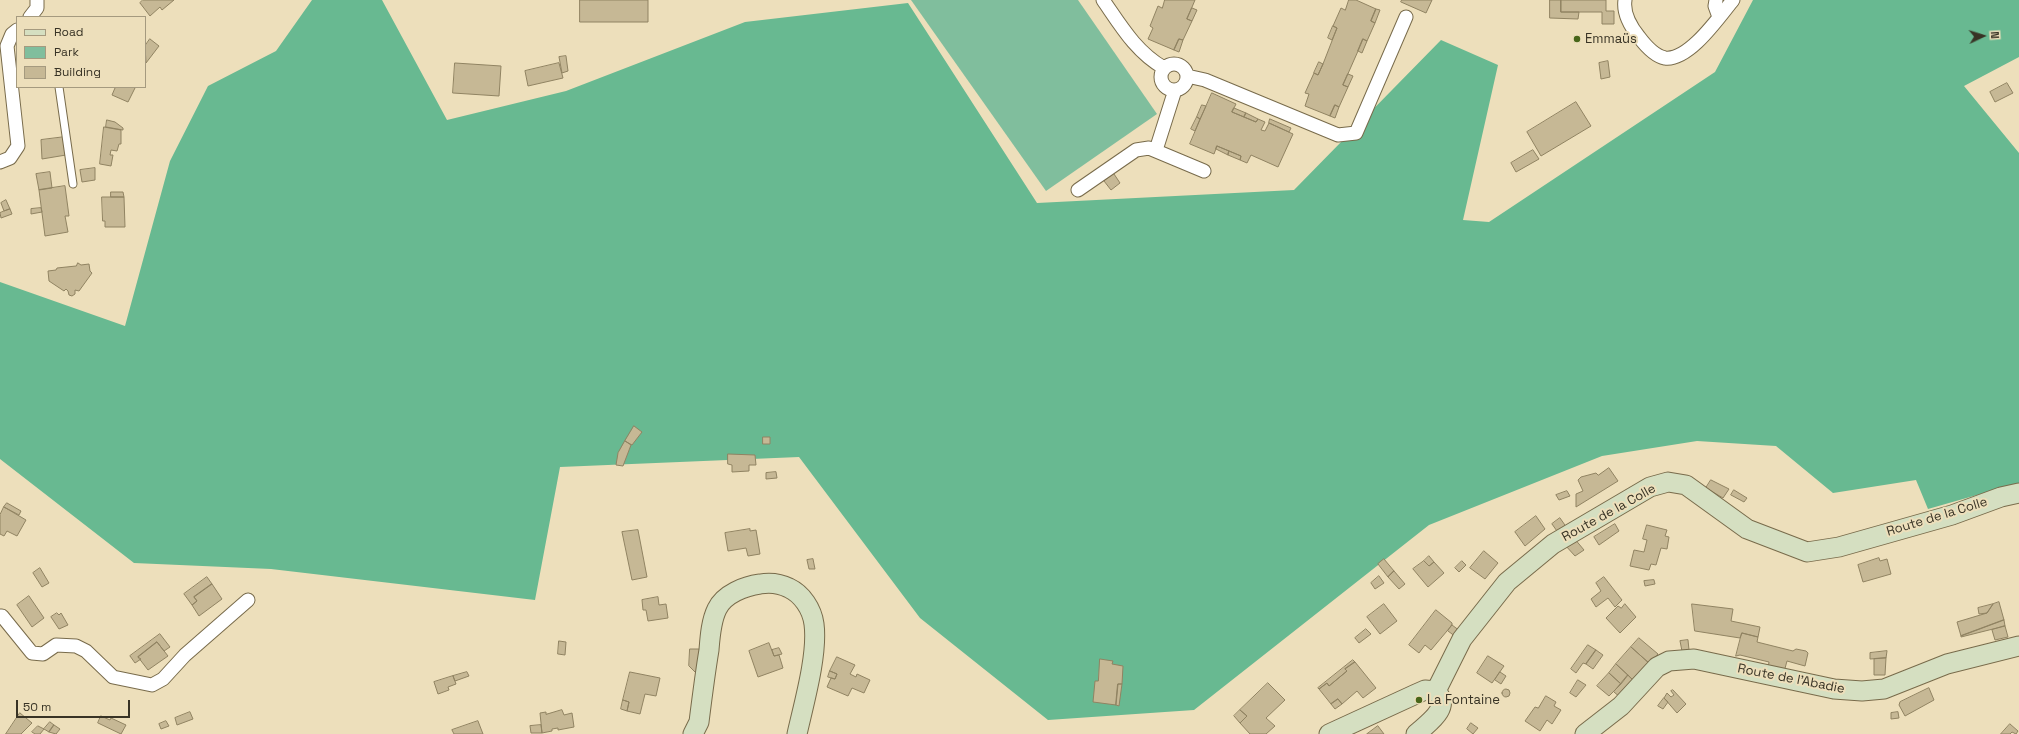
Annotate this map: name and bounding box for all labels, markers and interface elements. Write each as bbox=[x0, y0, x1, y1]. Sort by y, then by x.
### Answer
legend bbox=[16, 16, 146, 88]
north arrow bbox=[1963, 16, 2003, 56]
text: Road bbox=[54, 24, 83, 40]
place label: Emmaüs bbox=[1585, 31, 1637, 47]
text: N bbox=[1988, 31, 2002, 39]
marker: Emmaüs bbox=[1572, 34, 1582, 44]
text: Park bbox=[54, 44, 79, 60]
text: Building bbox=[54, 64, 101, 80]
street label: Route de la Colle bbox=[1559, 481, 1659, 545]
street label: Route de la Colle bbox=[1885, 494, 1989, 540]
street label: Route de l'Abadie bbox=[1736, 661, 1846, 697]
scale bar bbox=[18, 692, 132, 718]
place label: La Fontaine bbox=[1427, 692, 1500, 708]
marker: La Fontaine bbox=[1414, 695, 1424, 705]
text: 50 m bbox=[23, 699, 51, 715]

